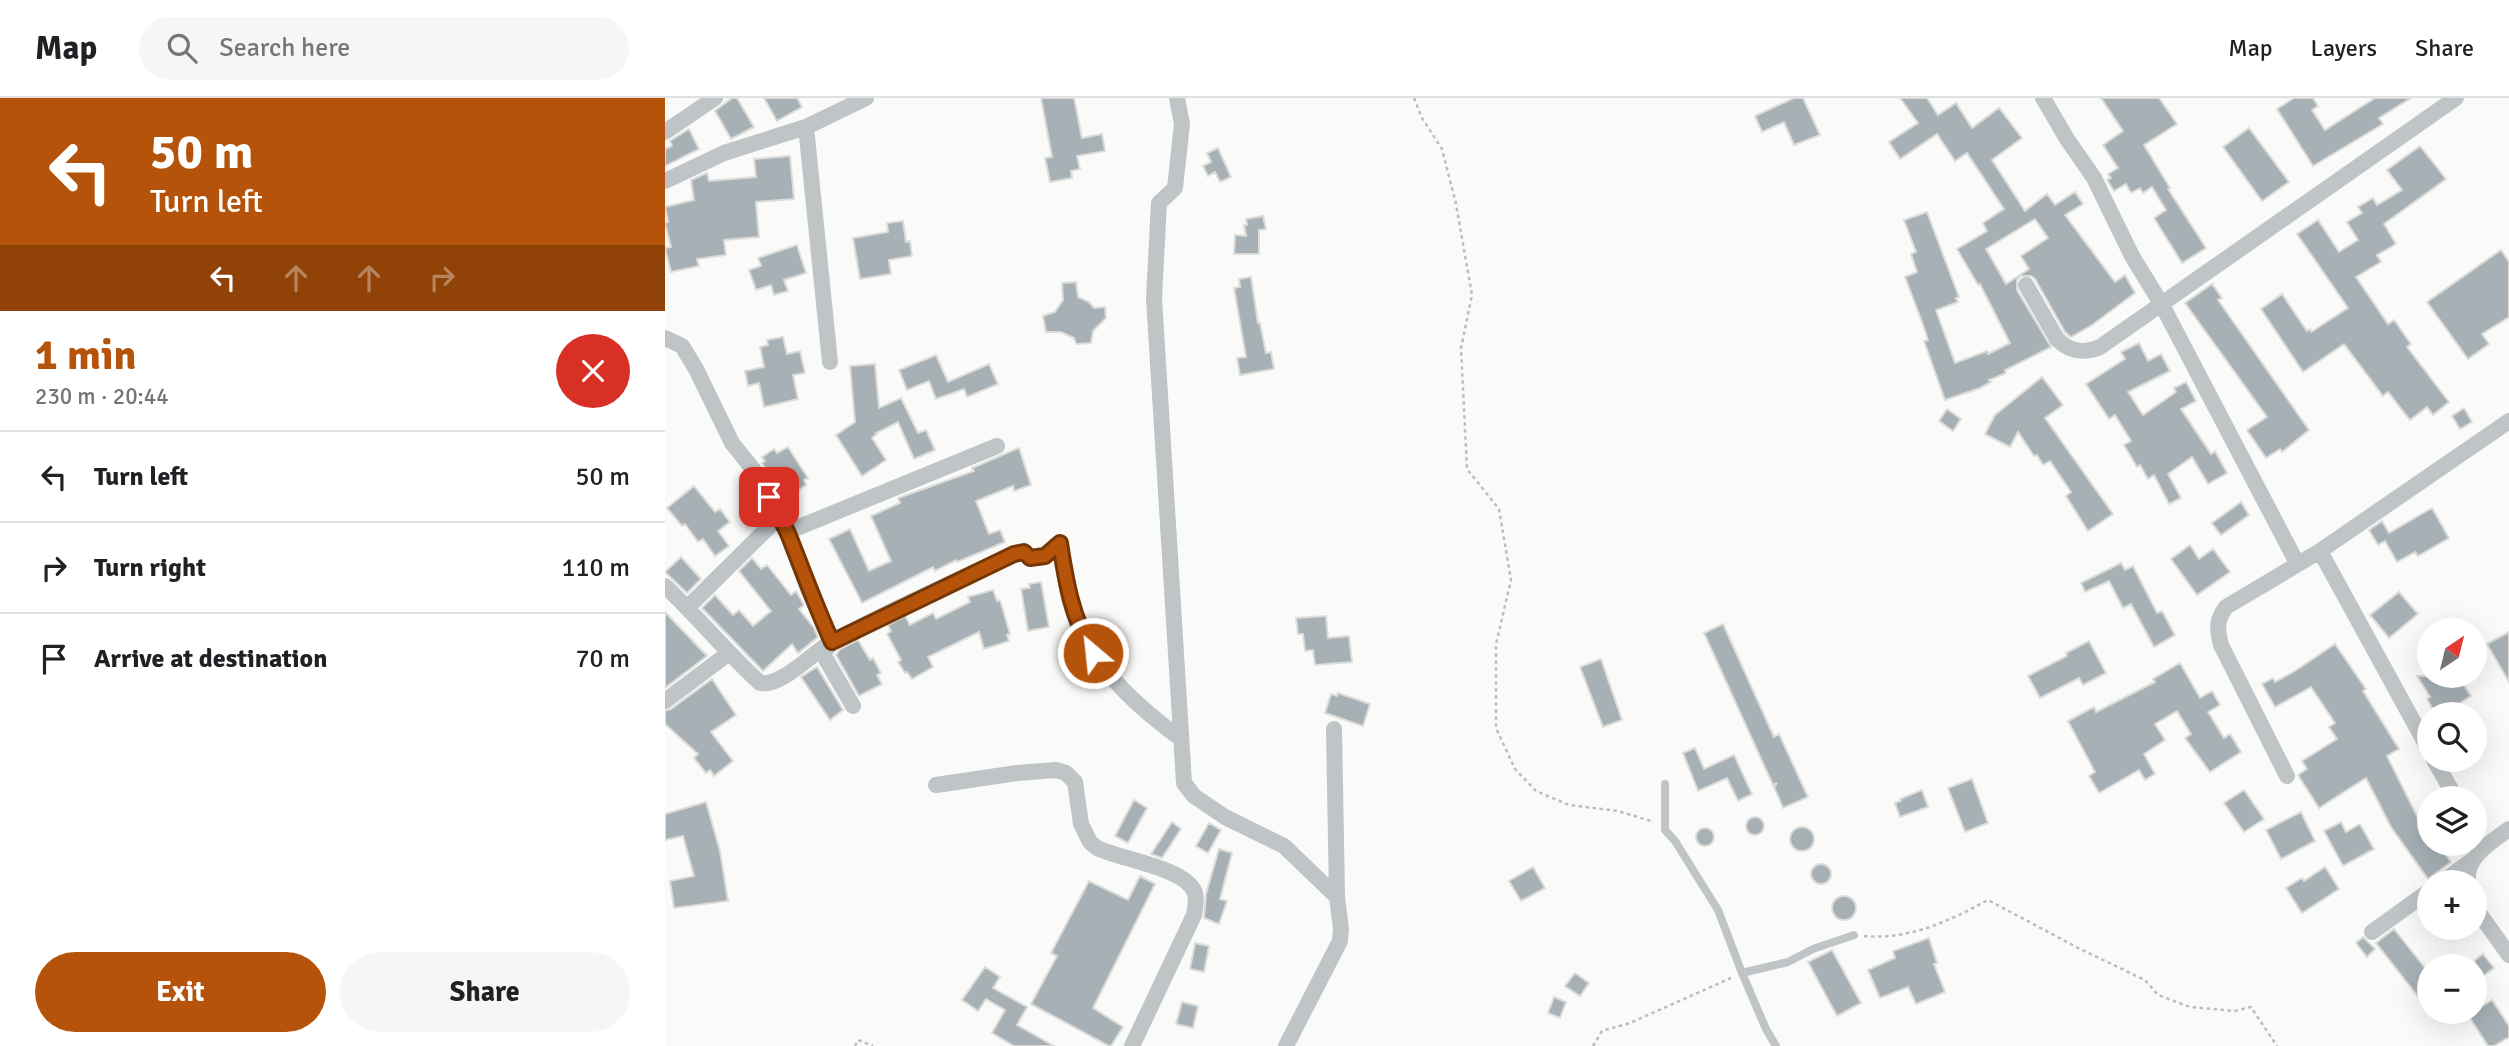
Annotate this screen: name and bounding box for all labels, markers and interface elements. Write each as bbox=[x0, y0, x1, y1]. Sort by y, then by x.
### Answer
search box bbox=[139, 17, 629, 80]
text: Map bbox=[35, 28, 97, 69]
icon: search bbox=[163, 29, 201, 67]
text: Search here bbox=[219, 32, 350, 64]
text: Map bbox=[2228, 33, 2273, 63]
text: Layers bbox=[2311, 33, 2377, 63]
text: Share bbox=[2415, 33, 2474, 63]
text: 50 m bbox=[150, 122, 253, 182]
icon: left bbox=[35, 126, 126, 217]
text: Turn left bbox=[150, 182, 263, 221]
icon: left bbox=[204, 259, 242, 297]
icon: ahead bbox=[277, 259, 315, 297]
icon: ahead bbox=[350, 259, 388, 297]
icon: right bbox=[423, 259, 461, 297]
text: 1 min bbox=[35, 330, 136, 381]
button: close bbox=[556, 334, 630, 408]
text: 230 m · 20:44 bbox=[35, 382, 169, 411]
icon: left bbox=[35, 458, 73, 496]
text: Turn left bbox=[94, 461, 188, 493]
text: 50 m bbox=[575, 461, 630, 493]
pin bbox=[739, 467, 799, 527]
icon: arrive bbox=[750, 478, 788, 516]
icon: right bbox=[35, 549, 73, 587]
text: Turn right bbox=[94, 552, 206, 584]
text: 110 m bbox=[561, 552, 630, 584]
position arrow bbox=[1056, 616, 1130, 690]
north arrow bbox=[2417, 618, 2487, 688]
map controls bbox=[2417, 618, 2487, 1024]
icon: arrive bbox=[35, 640, 73, 678]
text: Arrive at destination bbox=[94, 643, 327, 675]
text: 70 m bbox=[575, 643, 630, 675]
button: search bbox=[2417, 702, 2487, 772]
button: layers bbox=[2417, 786, 2487, 856]
button: + bbox=[2417, 870, 2487, 940]
button: Exit bbox=[35, 952, 326, 1032]
button: Share bbox=[340, 952, 630, 1032]
button: − bbox=[2417, 954, 2487, 1024]

